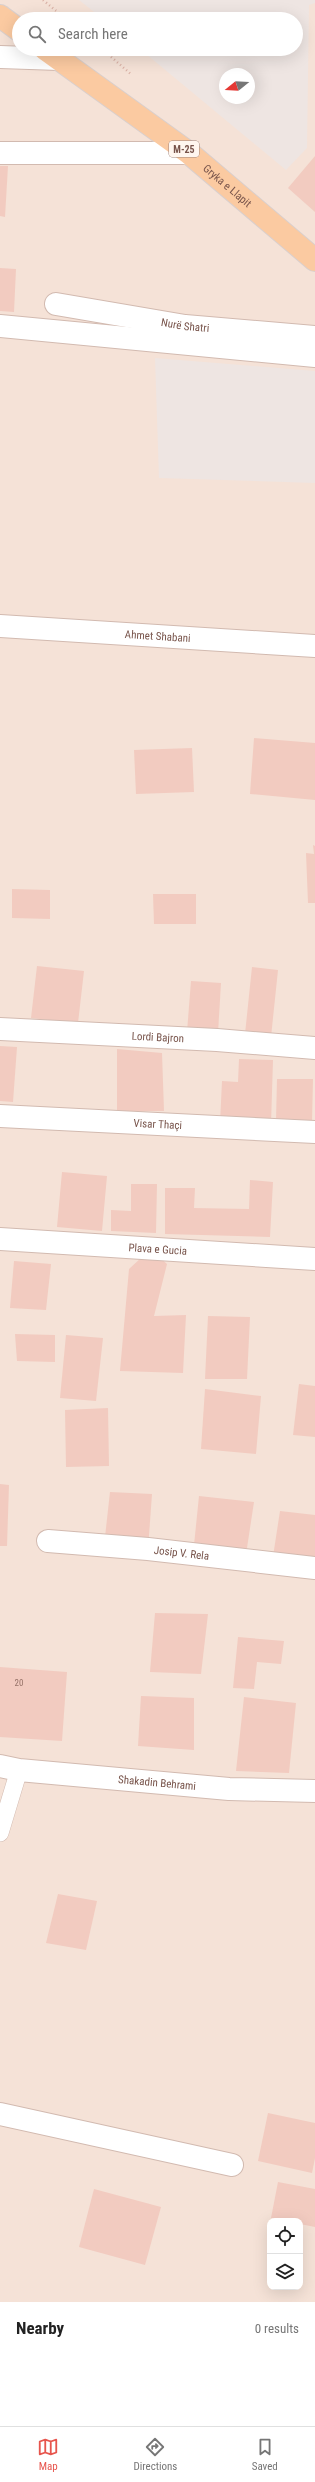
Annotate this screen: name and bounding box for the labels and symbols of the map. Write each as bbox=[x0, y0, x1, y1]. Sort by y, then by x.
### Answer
north arrow bbox=[219, 68, 255, 104]
road number: M-25 bbox=[169, 141, 199, 157]
street label: Gryka e Llapit bbox=[201, 161, 254, 210]
street label: Nurë Shatri bbox=[160, 316, 210, 335]
street label: Ahmet Shabani bbox=[124, 627, 191, 645]
street label: Lordi Bajron bbox=[131, 1029, 184, 1045]
street label: Visar Thaçi bbox=[133, 1116, 182, 1132]
street label: Plava e Gucia bbox=[128, 1241, 187, 1257]
street label: Josip V. Rela bbox=[153, 1543, 210, 1562]
house number: 20 bbox=[15, 1678, 23, 1688]
street label: Shakadin Behrami bbox=[118, 1772, 197, 1792]

